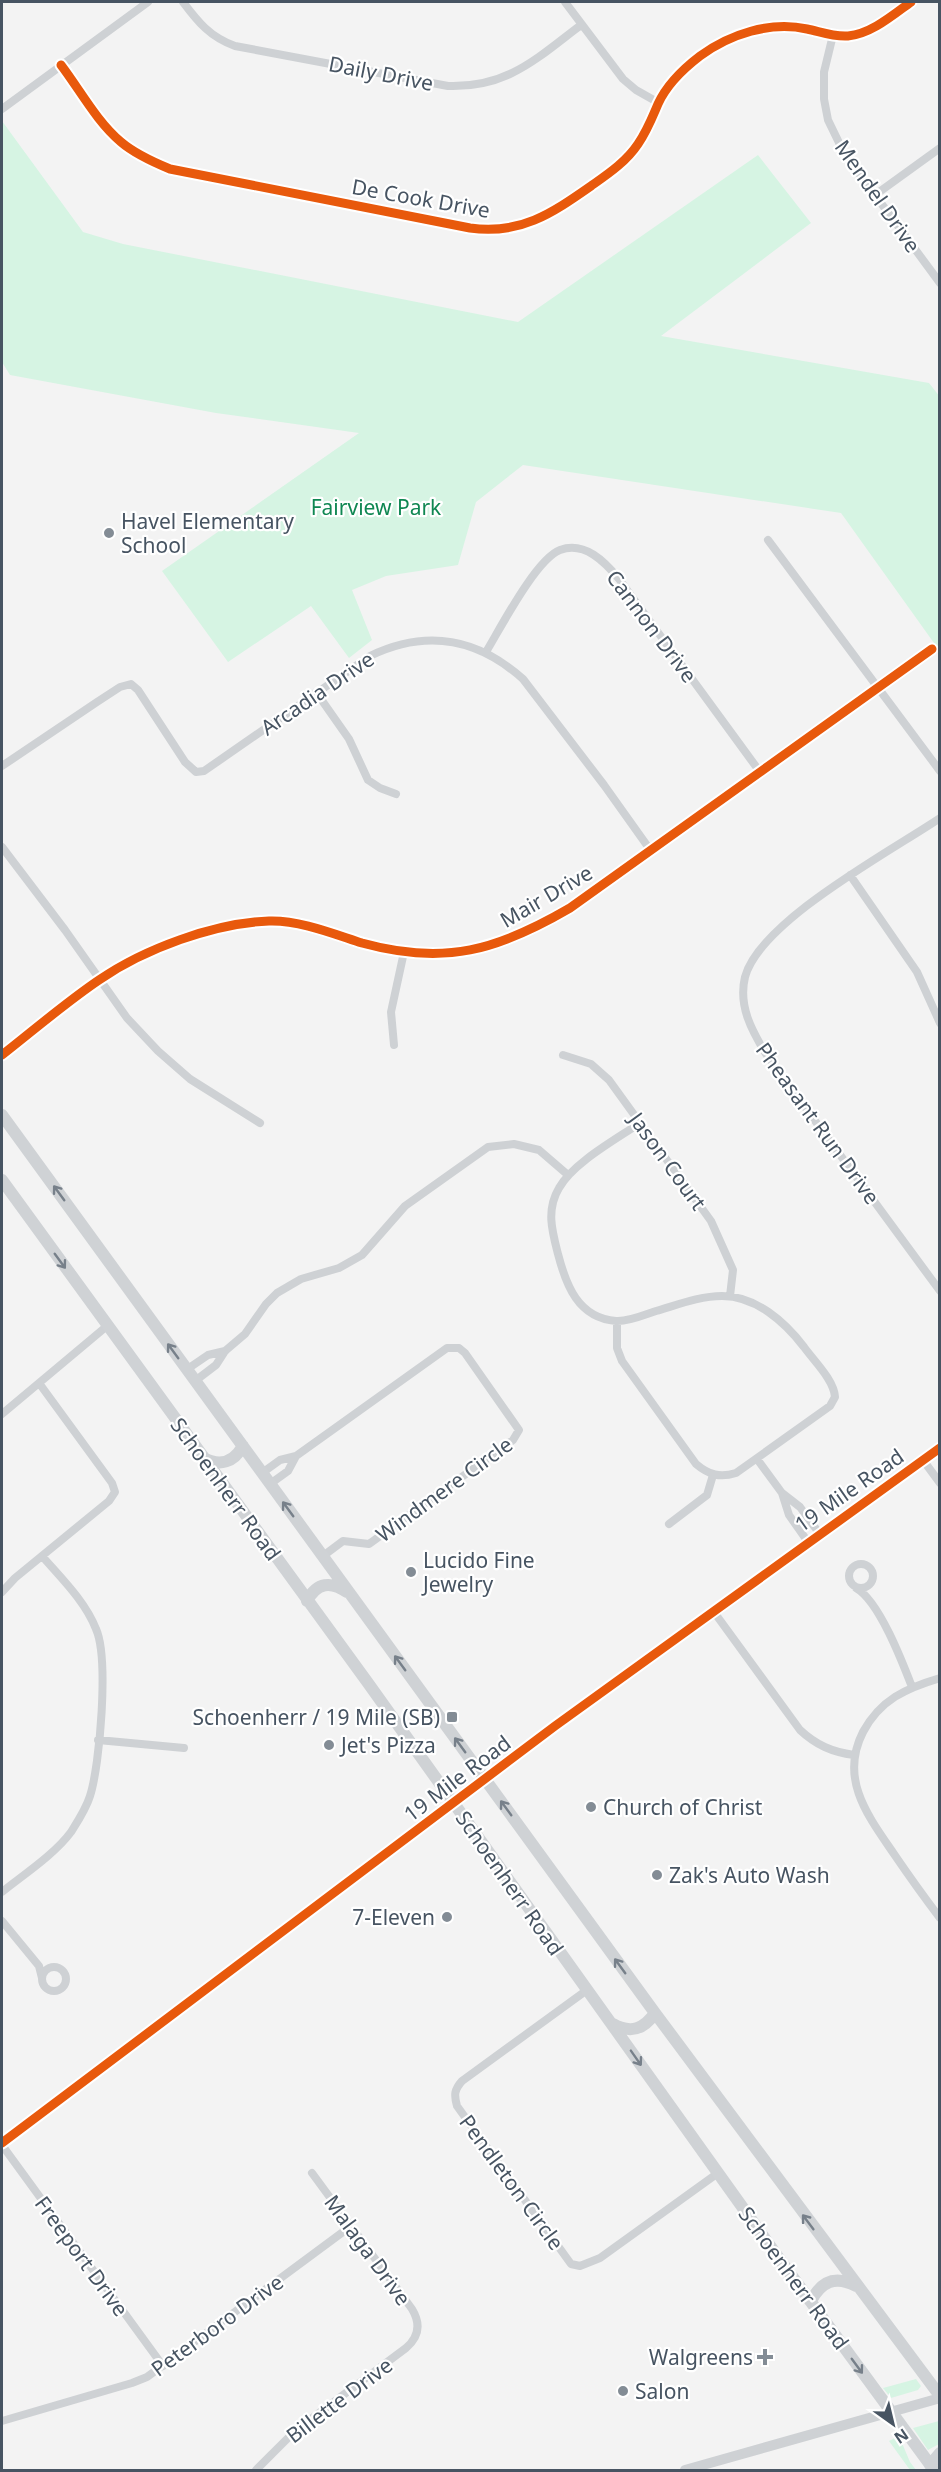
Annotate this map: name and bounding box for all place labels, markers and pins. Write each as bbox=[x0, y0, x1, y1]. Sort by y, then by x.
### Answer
place label: Havel Elementary School bbox=[121, 507, 294, 559]
marker: Havel Elementary School bbox=[102, 526, 116, 540]
place label: Lucido Fine Jewelry bbox=[421, 1546, 535, 1598]
marker: Lucido Fine Jewelry bbox=[404, 1565, 418, 1579]
place label: Schoenherr / 19 Mile (SB) bbox=[193, 1703, 440, 1731]
marker: Schoenherr / 19 Mile (SB) bbox=[445, 1710, 459, 1724]
place label: Jet's Pizza bbox=[339, 1731, 436, 1759]
marker: Jet's Pizza bbox=[322, 1738, 336, 1752]
place label: Church of Christ bbox=[603, 1793, 763, 1821]
marker: Church of Christ bbox=[584, 1800, 598, 1814]
place label: Zak's Auto Wash bbox=[669, 1861, 830, 1889]
marker: Zak's Auto Wash bbox=[650, 1868, 664, 1882]
place label: 7-Eleven bbox=[352, 1903, 435, 1931]
marker: 7-Eleven bbox=[440, 1910, 454, 1924]
place label: Walgreens bbox=[649, 2343, 753, 2371]
marker: Walgreens bbox=[758, 2350, 772, 2364]
place label: Salon bbox=[635, 2377, 689, 2405]
marker: Salon bbox=[616, 2384, 630, 2398]

